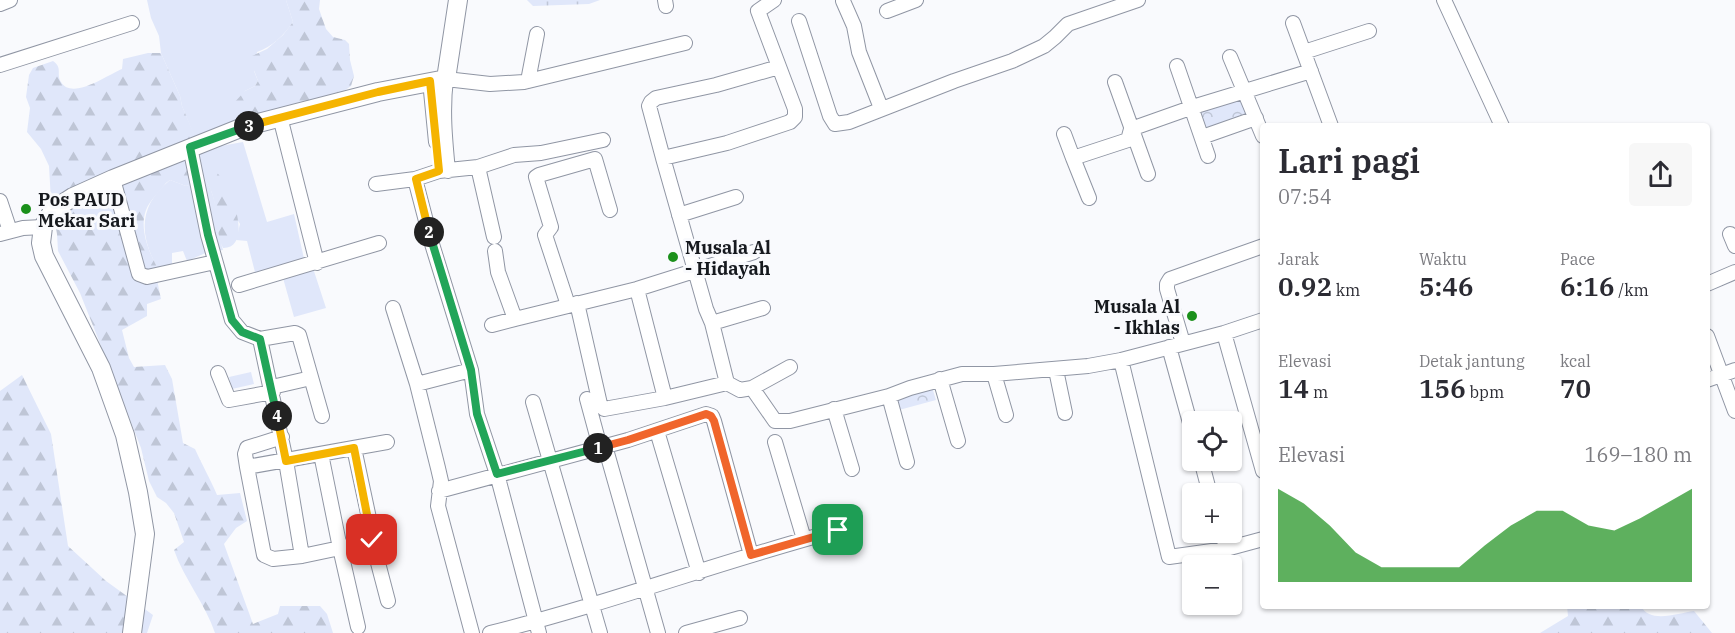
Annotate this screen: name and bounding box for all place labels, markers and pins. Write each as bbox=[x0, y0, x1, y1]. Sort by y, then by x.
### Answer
pin: 3 bbox=[234, 111, 264, 141]
place label: Pos PAUD Mekar Sari bbox=[38, 188, 135, 232]
marker: Pos PAUD Mekar Sari bbox=[19, 202, 33, 216]
pin: 2 bbox=[414, 217, 444, 247]
place label: Musala Al - Hidayah bbox=[685, 236, 771, 280]
marker: Musala Al - Hidayah bbox=[666, 250, 680, 264]
place label: Musala Al - Ikhlas bbox=[1094, 295, 1180, 339]
marker: Musala Al - Ikhlas bbox=[1185, 309, 1199, 323]
pin: 4 bbox=[262, 401, 292, 431]
pin: 1 bbox=[583, 433, 613, 463]
pin bbox=[812, 504, 863, 555]
pin bbox=[346, 514, 397, 565]

